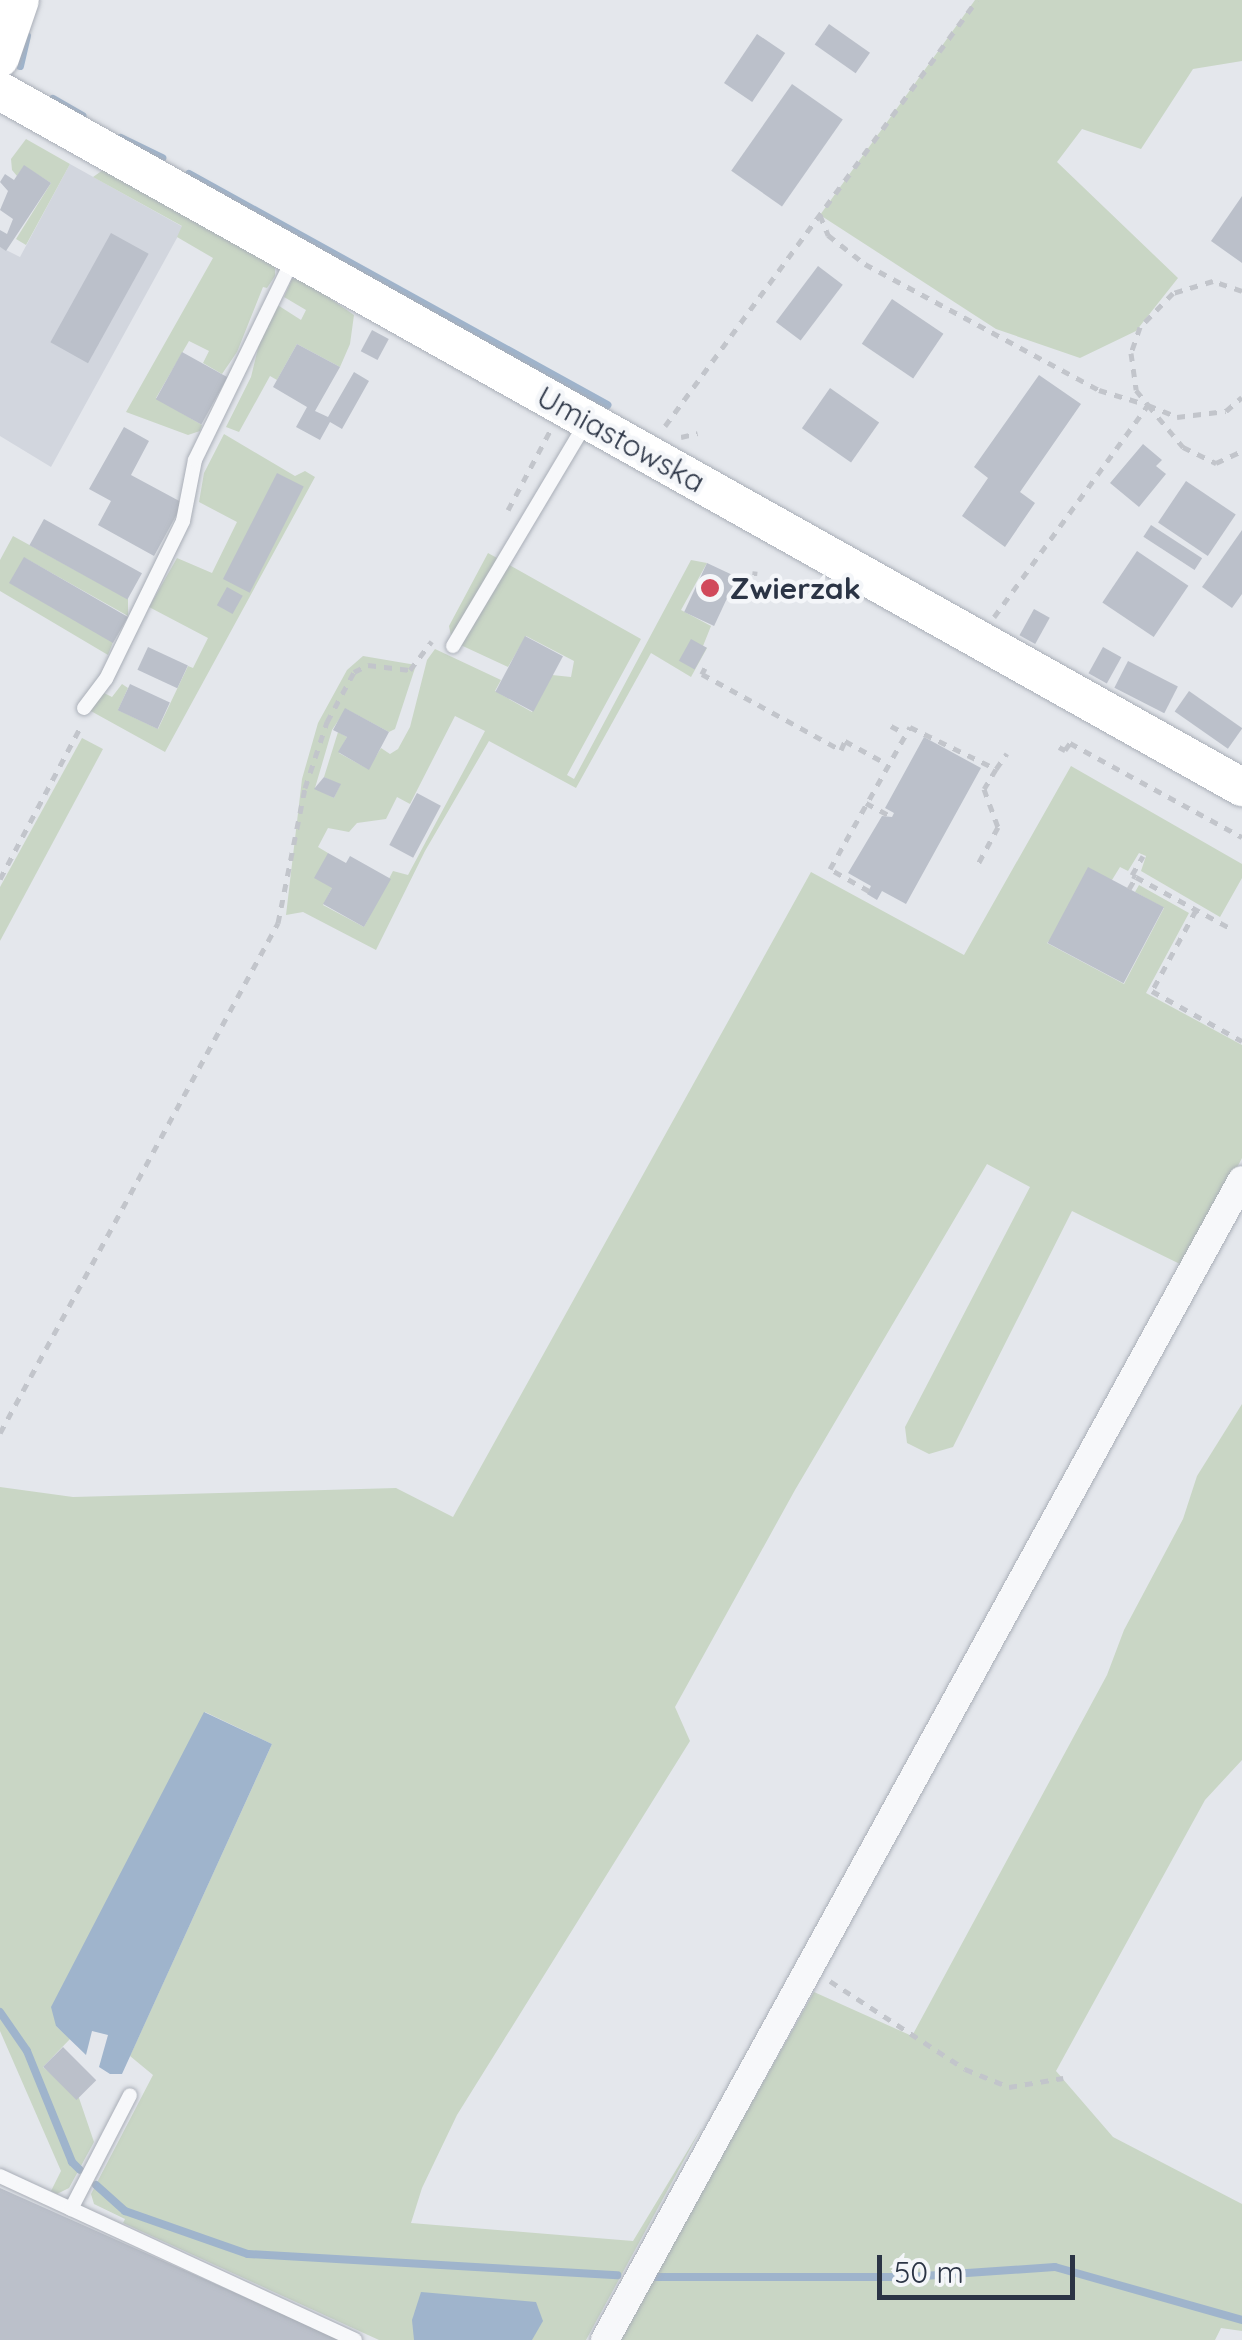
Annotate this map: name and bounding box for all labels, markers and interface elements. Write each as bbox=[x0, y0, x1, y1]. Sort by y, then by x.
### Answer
street label: Umiastowska bbox=[531, 378, 711, 500]
place label: Zwierzak bbox=[730, 570, 861, 606]
marker: Zwierzak bbox=[699, 577, 721, 599]
scale bar bbox=[882, 2235, 1080, 2297]
text: 50 m bbox=[894, 2253, 964, 2291]

